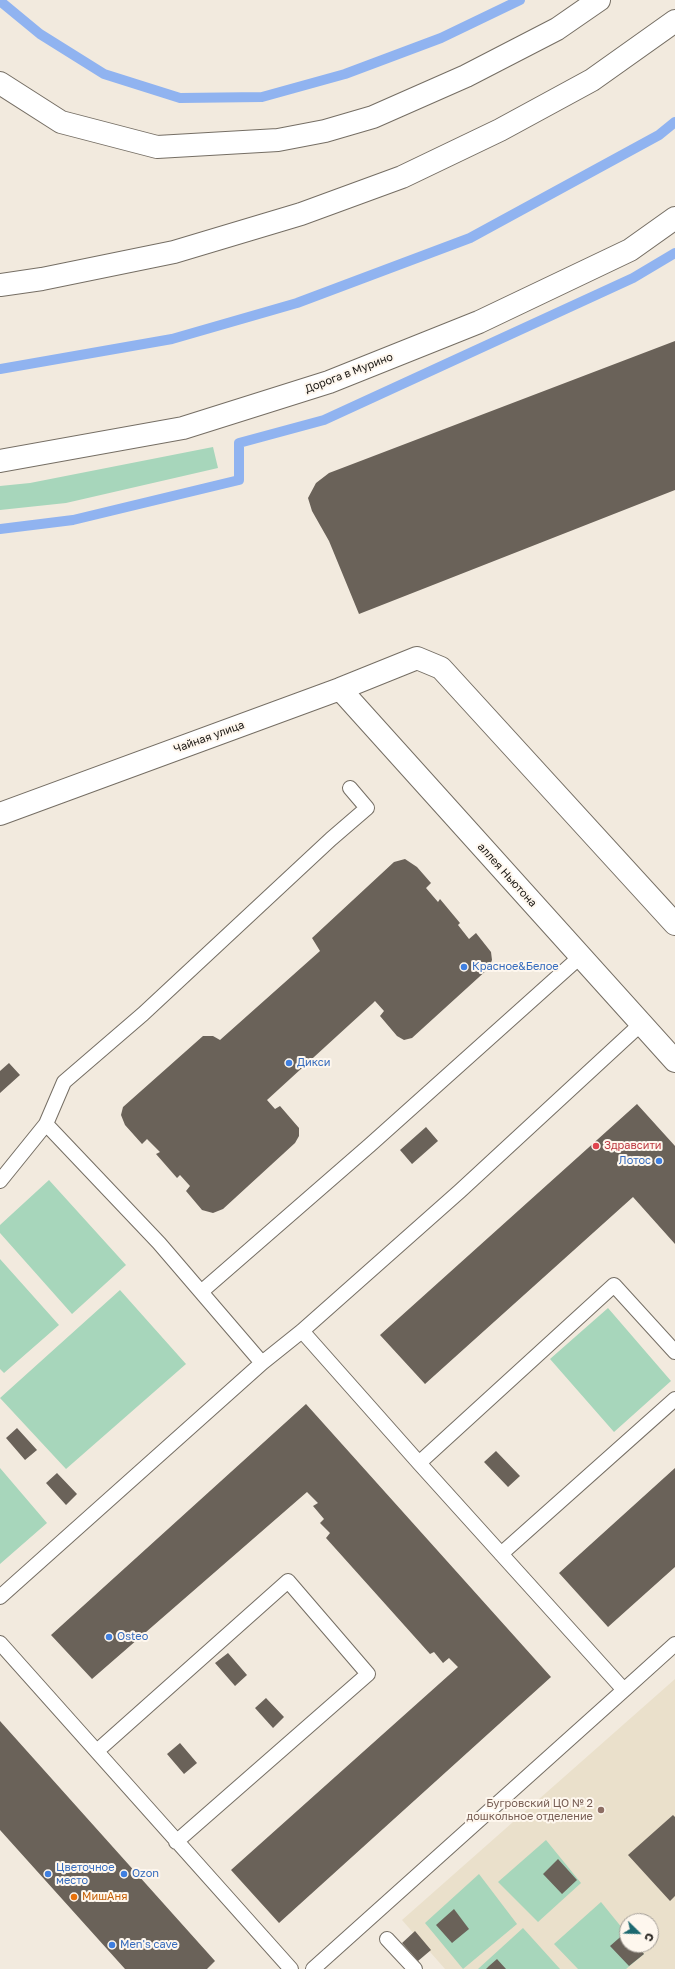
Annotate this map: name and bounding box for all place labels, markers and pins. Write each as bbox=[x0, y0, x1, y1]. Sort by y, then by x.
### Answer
place label: Красное&Белое bbox=[472, 960, 559, 974]
marker: Красное&Белое bbox=[459, 962, 469, 972]
place label: Дикси bbox=[297, 1056, 331, 1070]
marker: Дикси bbox=[284, 1058, 294, 1068]
place label: Здравсити bbox=[604, 1139, 662, 1153]
marker: Здравсити bbox=[591, 1141, 601, 1151]
place label: Лотос bbox=[619, 1154, 651, 1168]
marker: Лотос bbox=[654, 1156, 664, 1166]
place label: Osteo bbox=[117, 1630, 148, 1644]
marker: Osteo bbox=[104, 1632, 114, 1642]
place label: Бугровский ЦО № 2 дошкольное отделение bbox=[467, 1797, 593, 1823]
marker: Бугровский ЦО № 2 дошкольное отделение bbox=[596, 1805, 606, 1815]
place label: Цветочное место bbox=[56, 1861, 115, 1887]
place label: Ozon bbox=[132, 1867, 159, 1881]
marker: Цветочное место bbox=[43, 1869, 53, 1879]
marker: Ozon bbox=[119, 1869, 129, 1879]
place label: МишАня bbox=[82, 1890, 127, 1904]
marker: МишАня bbox=[69, 1892, 79, 1902]
place label: Men's cave bbox=[120, 1938, 178, 1952]
marker: Men's cave bbox=[107, 1940, 117, 1950]

